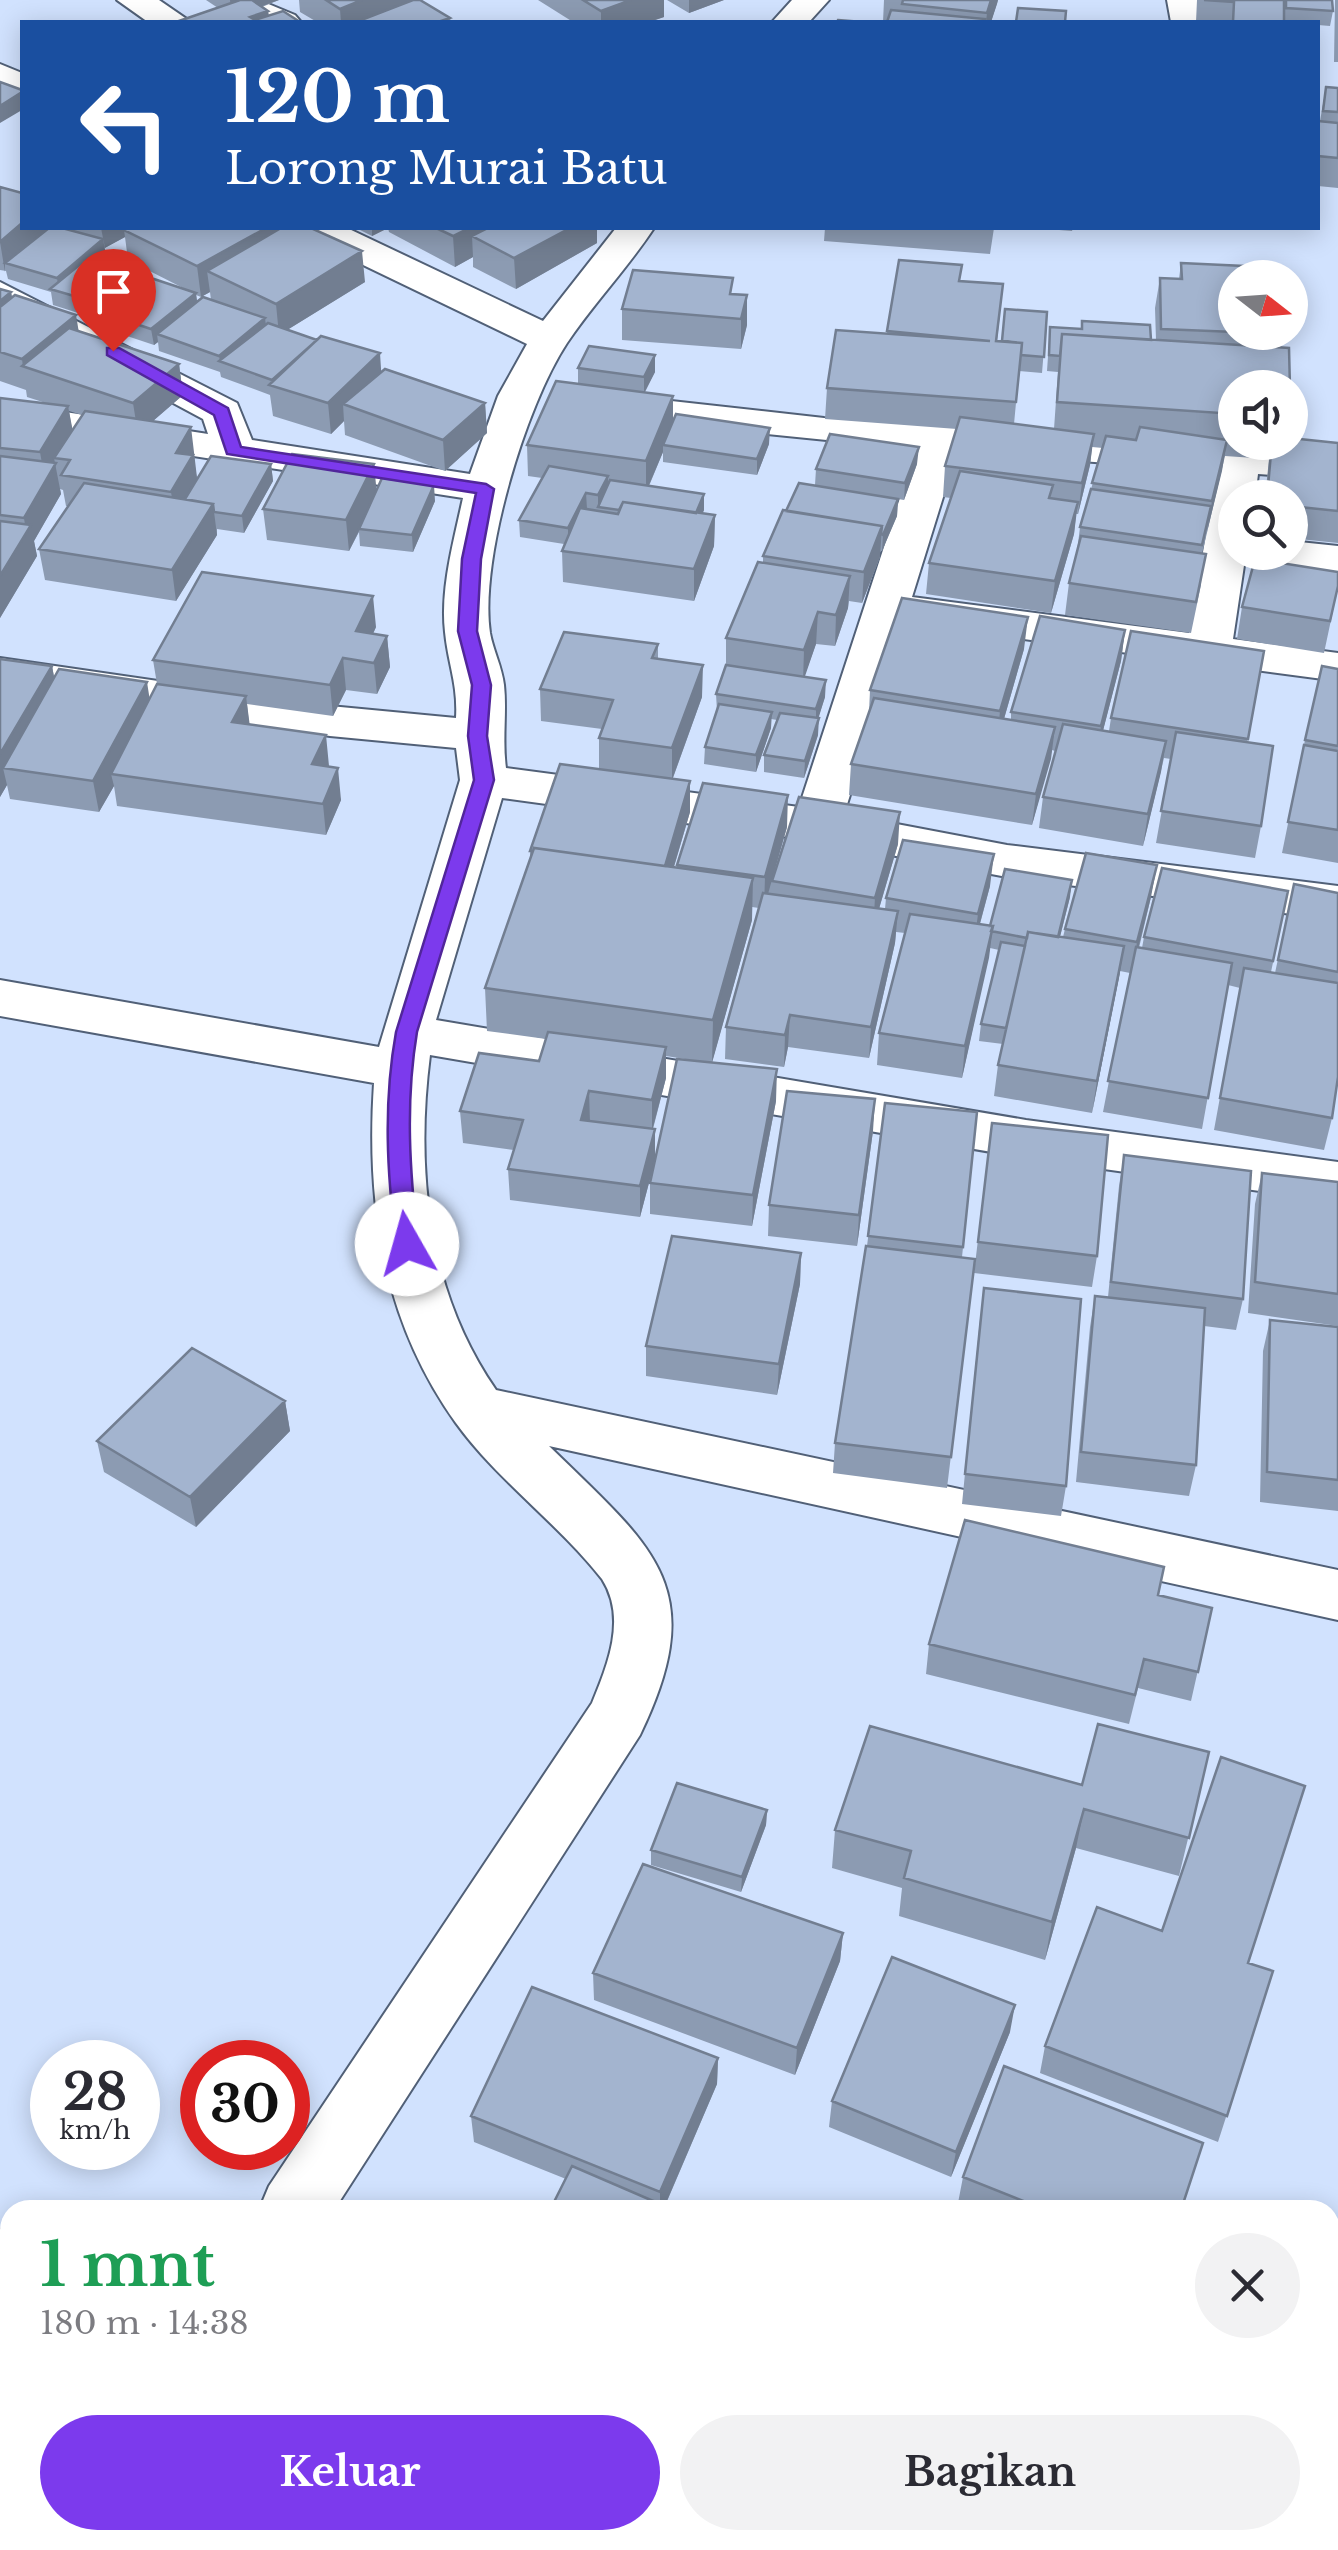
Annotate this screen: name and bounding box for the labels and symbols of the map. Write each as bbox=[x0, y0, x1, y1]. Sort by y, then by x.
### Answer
pin bbox=[71, 249, 156, 352]
north arrow bbox=[1218, 260, 1308, 350]
position arrow bbox=[355, 1192, 459, 1296]
speed limit sign: 30 bbox=[180, 2040, 310, 2170]

